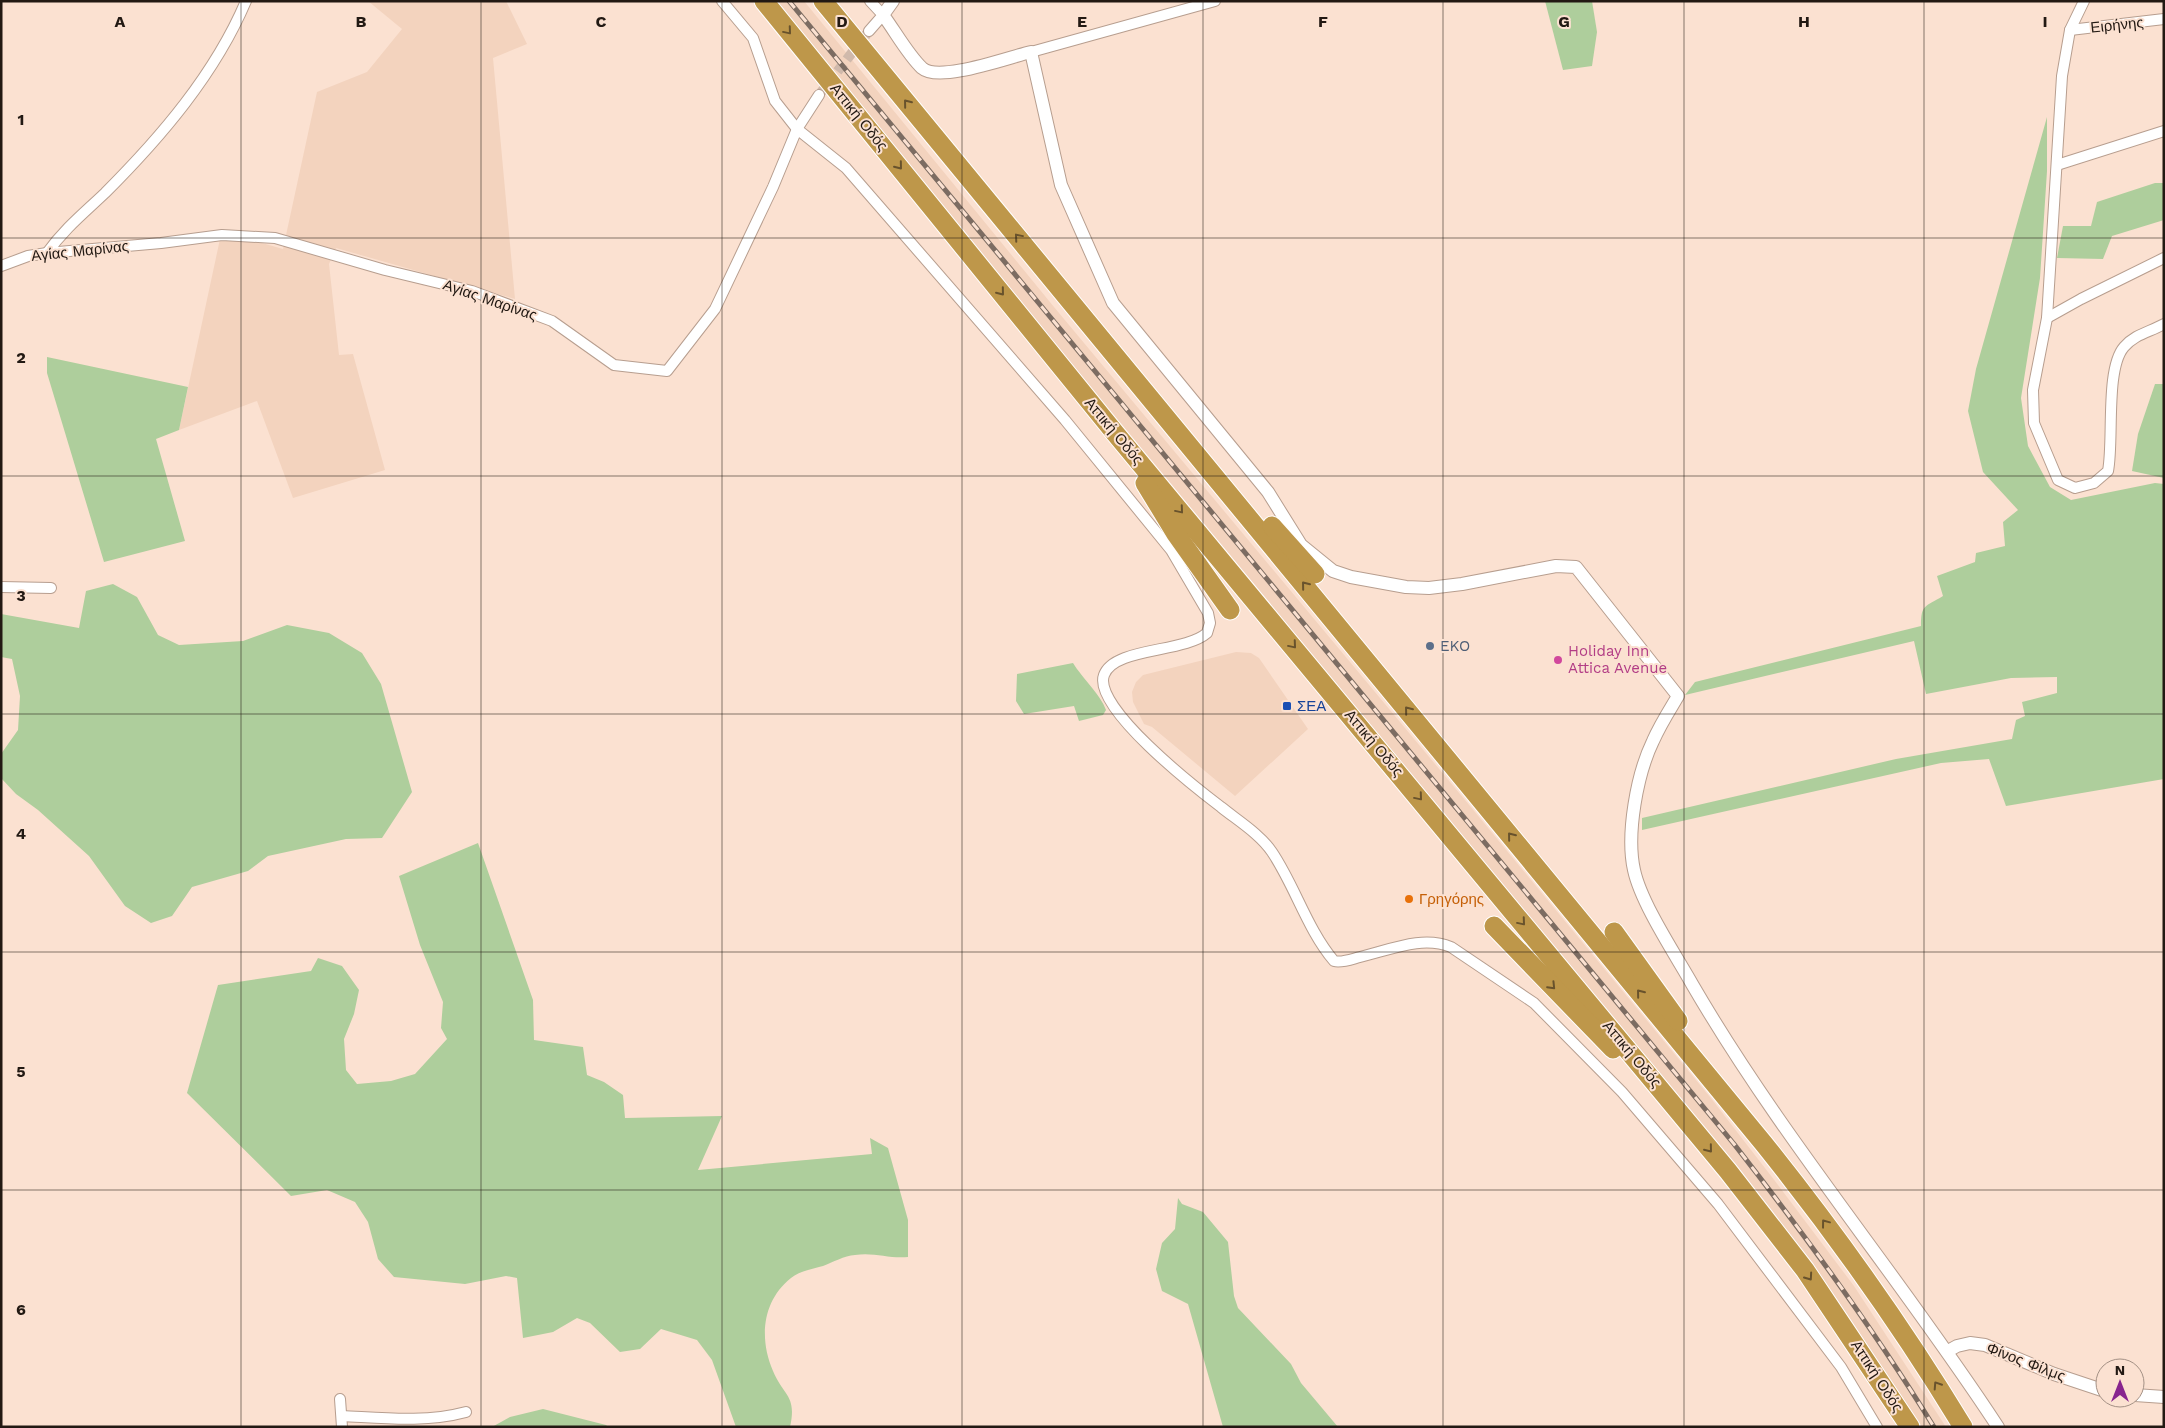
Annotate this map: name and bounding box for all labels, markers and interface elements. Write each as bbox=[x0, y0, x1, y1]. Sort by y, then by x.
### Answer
text: A bbox=[115, 12, 126, 31]
text: B bbox=[356, 12, 367, 31]
text: C bbox=[596, 12, 607, 31]
text: D bbox=[836, 12, 848, 31]
text: E bbox=[1077, 12, 1087, 31]
text: F bbox=[1318, 12, 1328, 31]
text: G bbox=[1558, 12, 1570, 31]
text: H bbox=[1798, 12, 1810, 31]
text: I bbox=[2042, 12, 2048, 31]
street label: Ειρήνης bbox=[2090, 13, 2144, 37]
one-way arrow bbox=[783, 25, 791, 34]
street label: Αττική Οδός bbox=[826, 80, 892, 154]
one-way arrow bbox=[905, 100, 913, 109]
text: 1 bbox=[18, 110, 24, 129]
one-way arrow bbox=[893, 161, 902, 170]
one-way arrow bbox=[1015, 233, 1024, 242]
street label: Αγίας Μαρίνας bbox=[30, 237, 130, 265]
street label: Αγίας Μαρίνας bbox=[441, 276, 539, 324]
one-way arrow bbox=[996, 287, 1005, 296]
text: 2 bbox=[16, 348, 26, 367]
street label: Αττική Οδός bbox=[1081, 394, 1147, 468]
one-way arrow bbox=[1175, 505, 1184, 514]
one-way arrow bbox=[1302, 582, 1310, 591]
text: 3 bbox=[16, 586, 26, 605]
place label: EKO bbox=[1440, 637, 1470, 655]
one-way arrow bbox=[1287, 639, 1295, 648]
marker: EKO bbox=[1424, 640, 1436, 652]
place label: Holiday Inn Attica Avenue bbox=[1568, 642, 1667, 677]
marker: Holiday Inn Attica Avenue bbox=[1552, 654, 1564, 666]
place label: ΣΕΑ bbox=[1297, 697, 1326, 715]
marker: ΣΕΑ bbox=[1281, 700, 1293, 712]
street label: Αττική Οδός bbox=[1341, 706, 1407, 780]
one-way arrow bbox=[1404, 707, 1413, 716]
one-way arrow bbox=[1413, 791, 1421, 800]
text: 4 bbox=[16, 824, 26, 843]
one-way arrow bbox=[1508, 833, 1516, 842]
place label: Γρηγόρης bbox=[1419, 890, 1484, 908]
marker: Γρηγόρης bbox=[1403, 893, 1415, 905]
one-way arrow bbox=[1517, 916, 1525, 925]
one-way arrow bbox=[1546, 980, 1555, 989]
one-way arrow bbox=[1637, 990, 1645, 999]
street label: Αττική Οδός bbox=[1599, 1017, 1665, 1091]
text: 5 bbox=[16, 1062, 26, 1081]
one-way arrow bbox=[1704, 1143, 1713, 1152]
one-way arrow bbox=[1823, 1220, 1831, 1229]
one-way arrow bbox=[1803, 1271, 1812, 1281]
text: 6 bbox=[16, 1300, 26, 1319]
street label: Αττική Οδός bbox=[1847, 1337, 1907, 1415]
street label: Φίνος Φίλμς bbox=[1984, 1339, 2068, 1385]
north arrow bbox=[2095, 1358, 2145, 1408]
text: N bbox=[2115, 1362, 2125, 1378]
one-way arrow bbox=[1934, 1382, 1943, 1391]

